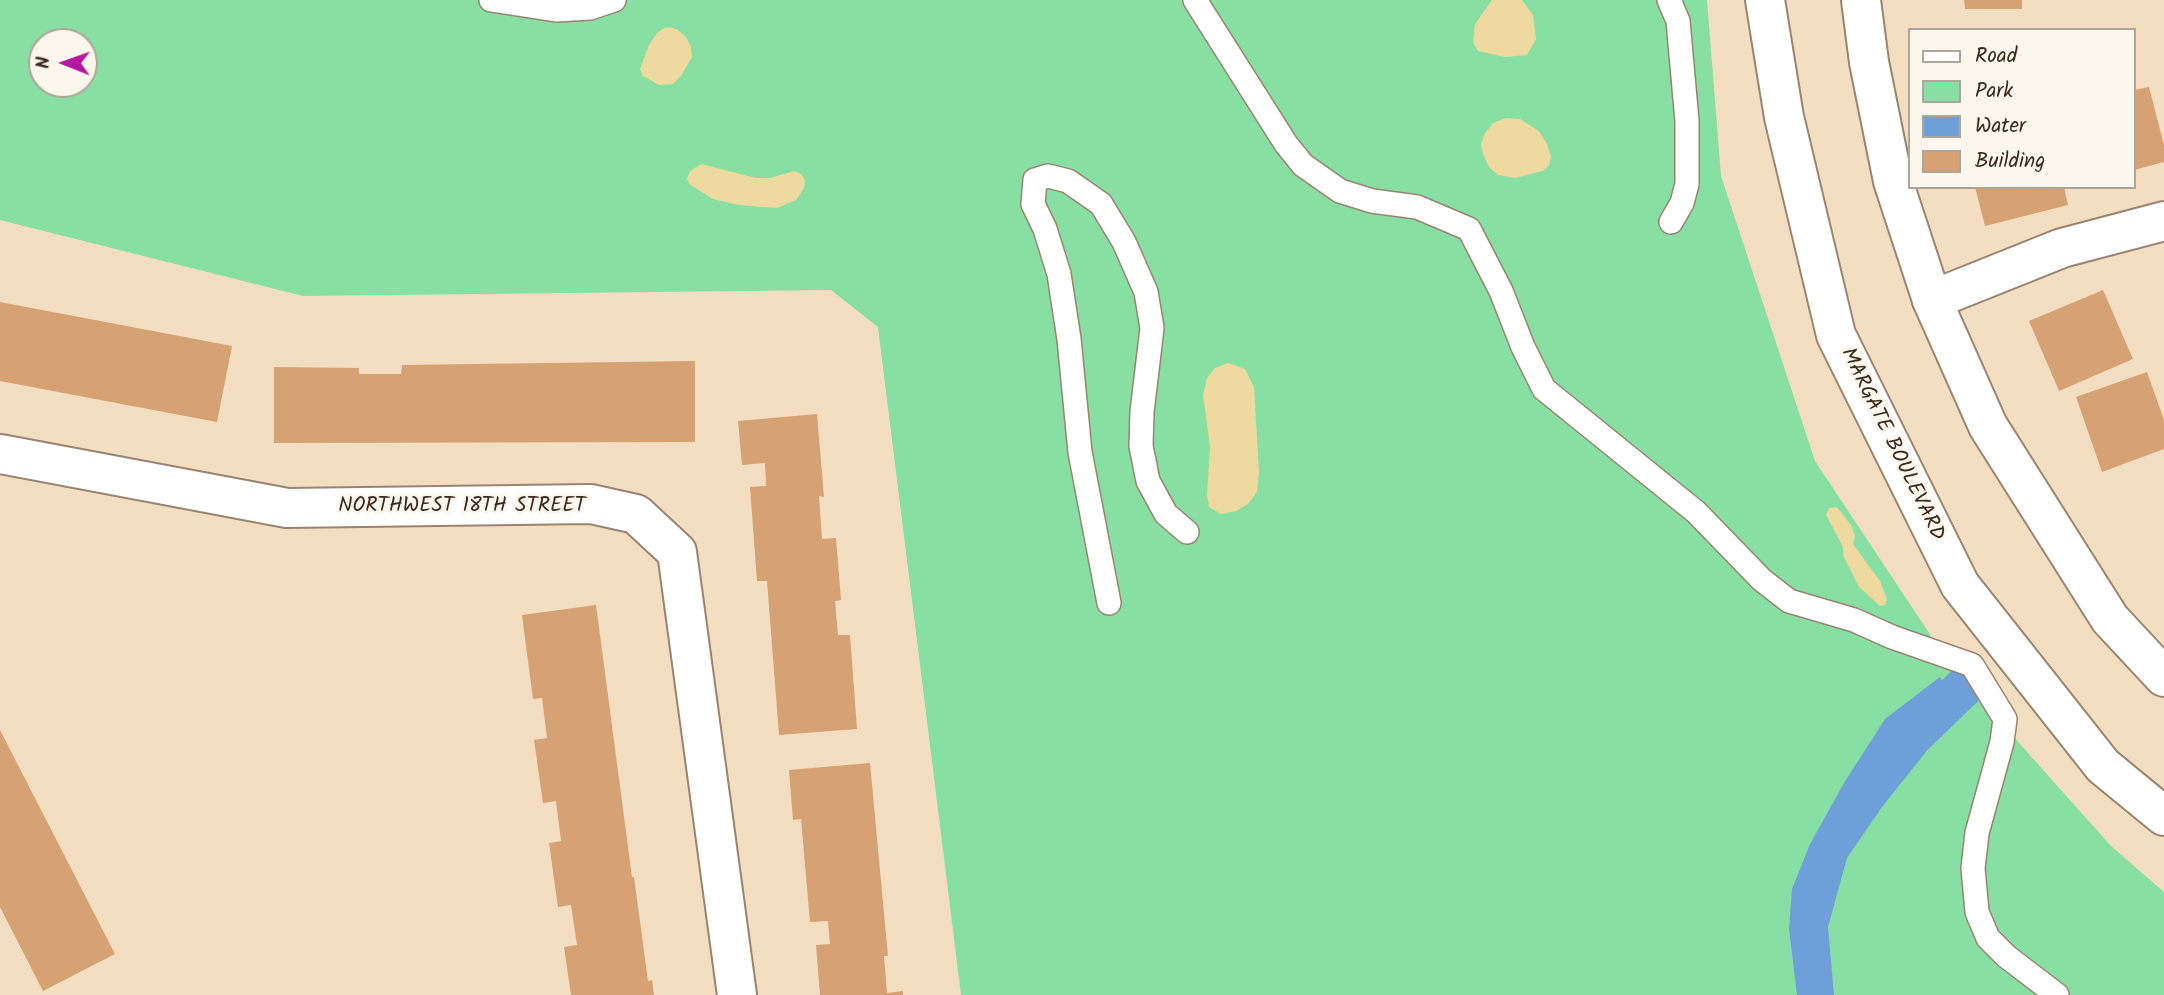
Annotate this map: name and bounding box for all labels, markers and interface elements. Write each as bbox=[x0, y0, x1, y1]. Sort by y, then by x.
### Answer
north arrow bbox=[28, 28, 98, 98]
legend bbox=[1909, 28, 2136, 189]
text: Road bbox=[1975, 40, 2017, 73]
text: N bbox=[29, 56, 59, 69]
text: Park bbox=[1975, 75, 2013, 108]
text: Water bbox=[1975, 110, 2026, 143]
text: Building bbox=[1975, 145, 2045, 178]
street label: MARGATE BOULEVARD bbox=[1833, 344, 1949, 546]
street label: NORTHWEST 18TH STREET bbox=[338, 494, 586, 520]

